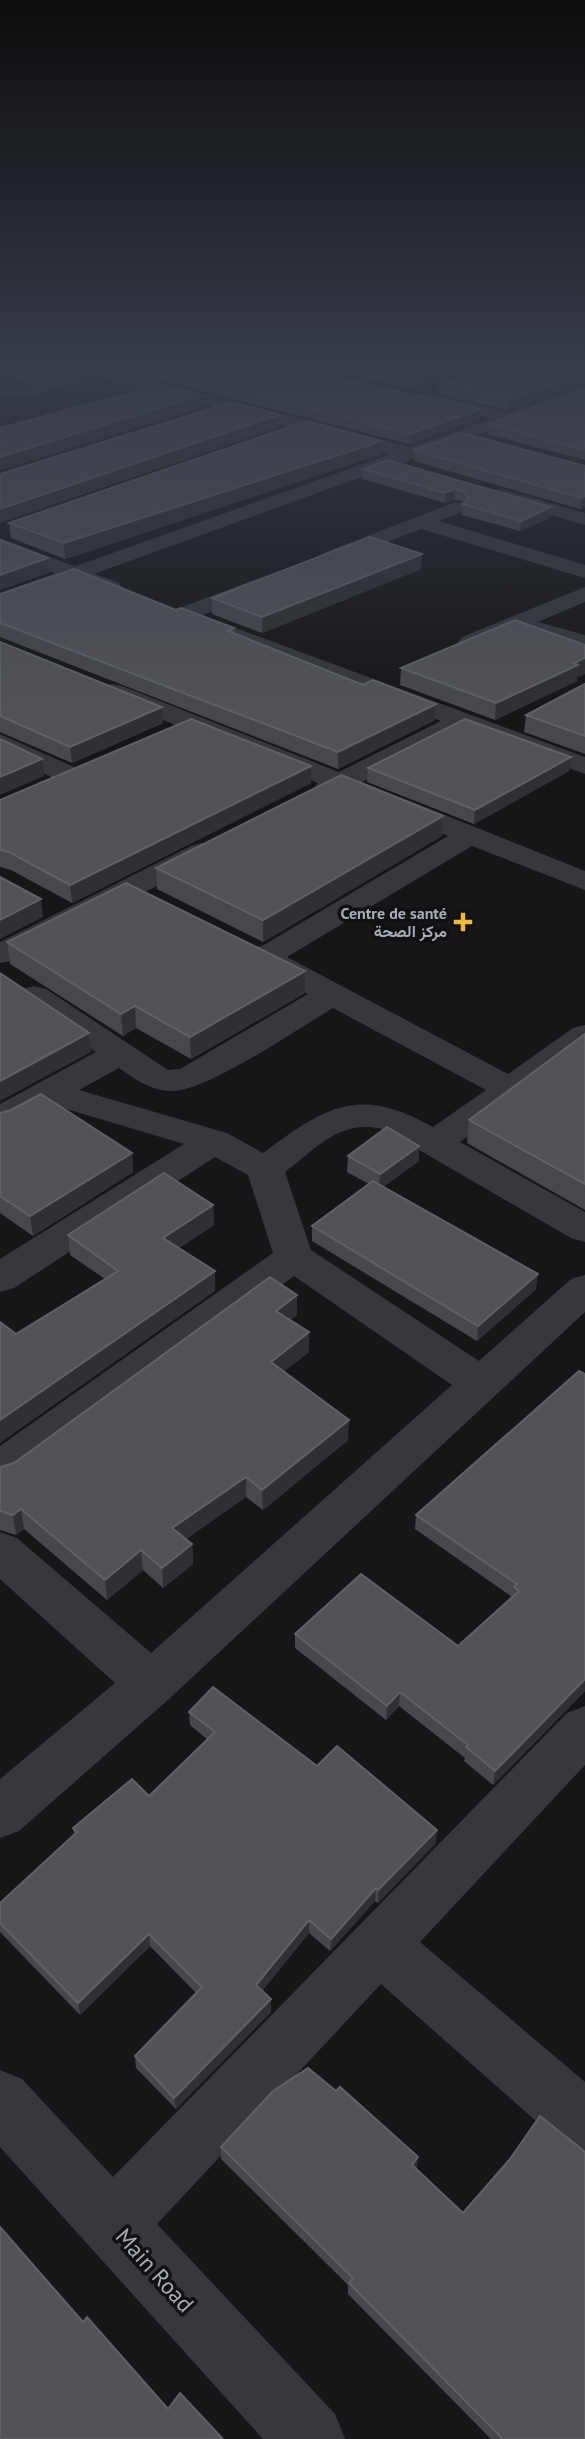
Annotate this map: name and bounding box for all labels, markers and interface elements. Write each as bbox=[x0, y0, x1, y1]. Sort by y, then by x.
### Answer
place label: Centre de santé مركز الصحة bbox=[341, 903, 447, 942]
marker: Centre de santé مركز الصحة bbox=[453, 912, 473, 932]
street label: Main Road bbox=[110, 2222, 200, 2318]

